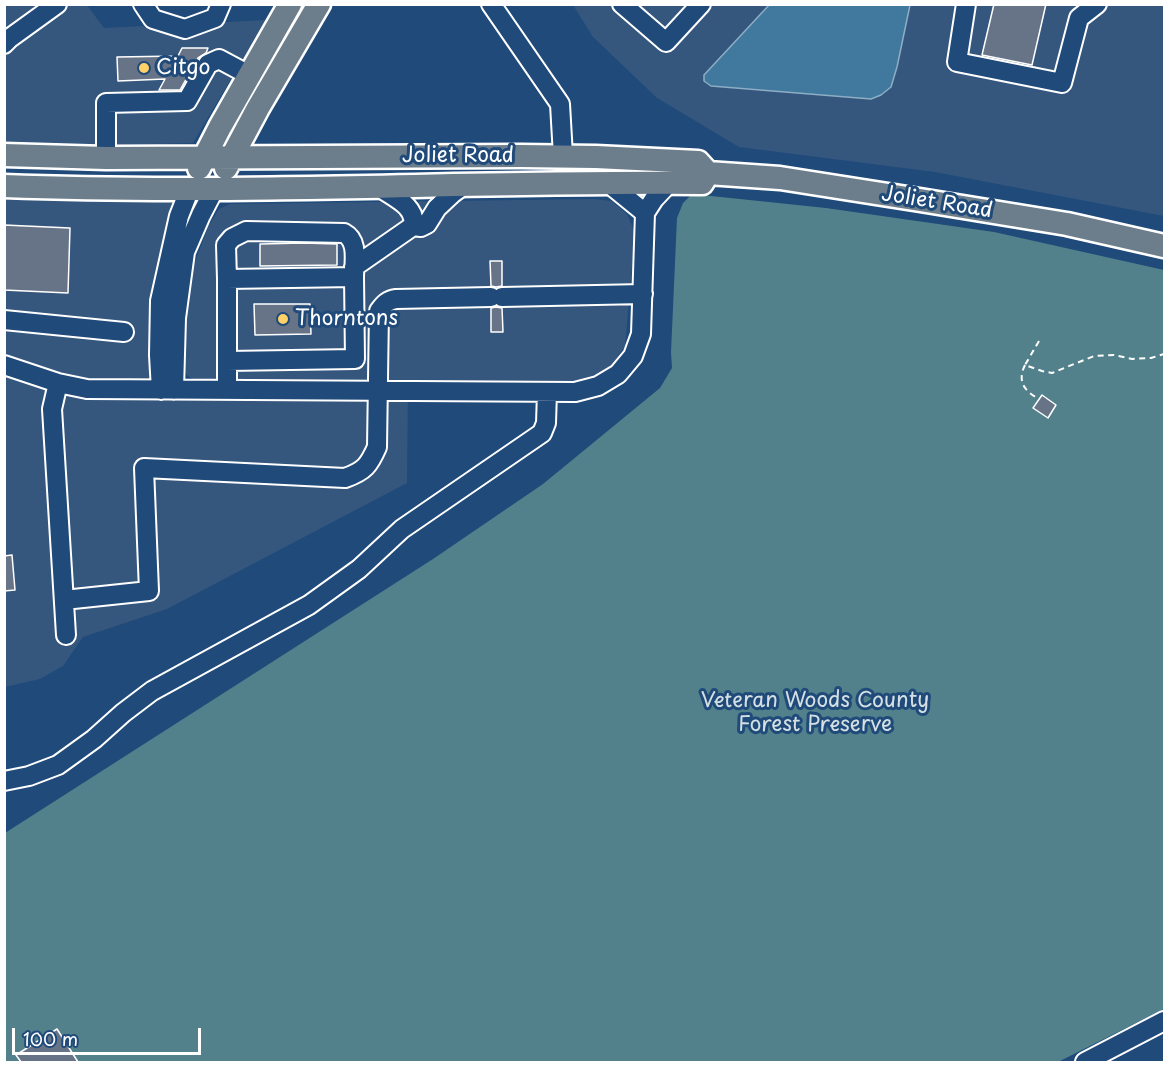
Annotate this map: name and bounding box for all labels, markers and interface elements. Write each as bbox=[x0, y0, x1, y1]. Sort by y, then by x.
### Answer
place label: Citgo bbox=[156, 55, 210, 81]
marker: Citgo bbox=[137, 61, 151, 75]
street label: Joliet Road bbox=[402, 143, 514, 169]
street label: Joliet Road bbox=[880, 182, 994, 224]
place label: Thorntons bbox=[295, 306, 398, 332]
marker: Thorntons bbox=[276, 312, 290, 326]
park label: Veteran Woods County Forest Preserve bbox=[701, 688, 929, 738]
scale bar bbox=[15, 1016, 204, 1054]
text: 100 m bbox=[23, 1025, 78, 1052]

